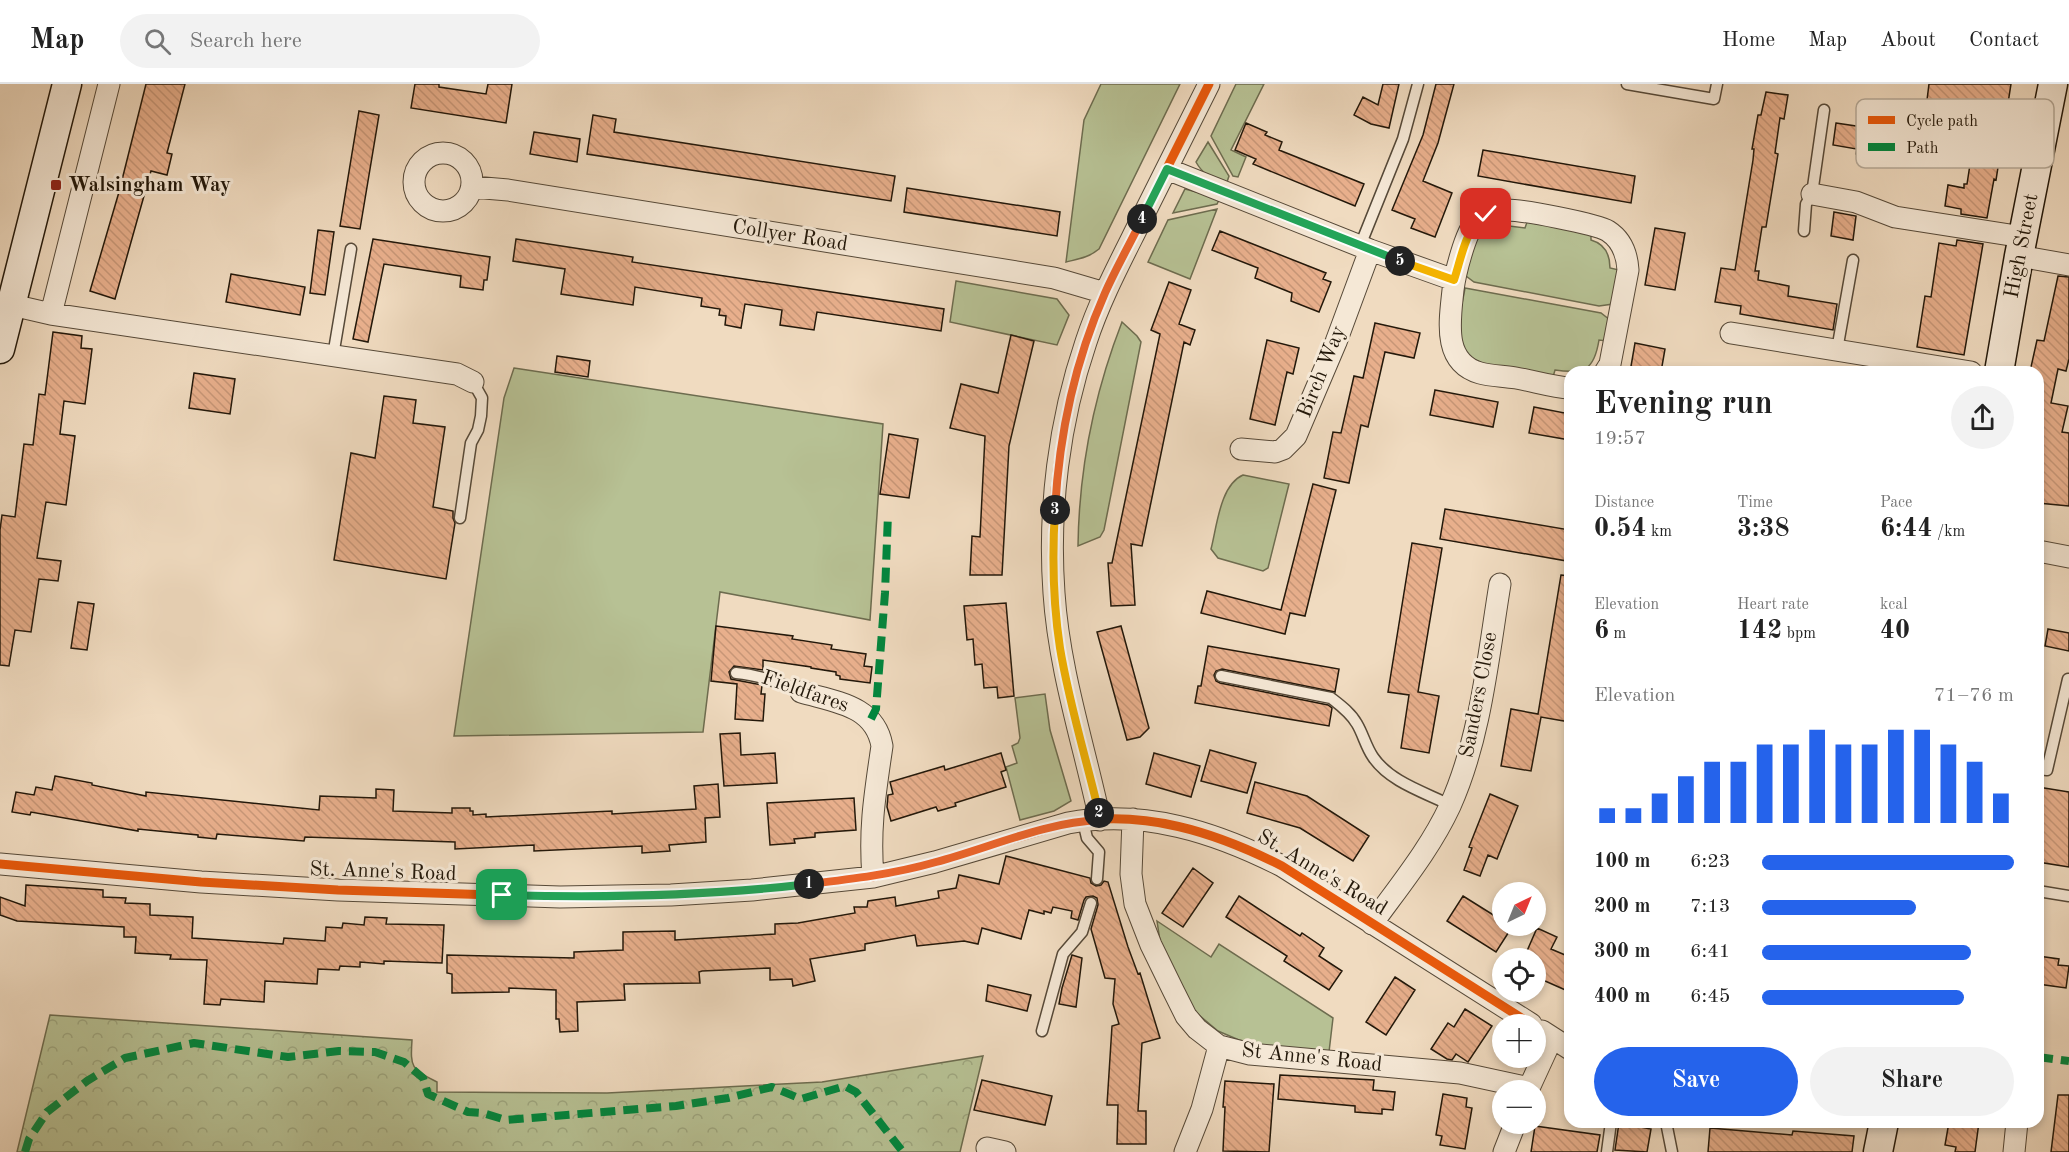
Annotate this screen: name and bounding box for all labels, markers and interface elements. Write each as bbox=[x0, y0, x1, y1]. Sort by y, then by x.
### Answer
search box bbox=[120, 14, 540, 68]
icon: search bbox=[141, 25, 174, 58]
text: Map bbox=[30, 27, 84, 55]
text: Search here bbox=[189, 30, 302, 52]
text: Home bbox=[1722, 30, 1775, 51]
text: Map bbox=[1808, 30, 1847, 51]
text: About bbox=[1880, 30, 1936, 51]
text: Contact bbox=[1969, 30, 2039, 51]
legend bbox=[1856, 99, 2054, 168]
text: Cycle path bbox=[1906, 114, 1978, 130]
text: Path bbox=[1906, 141, 1939, 157]
place label: Walsingham Way bbox=[68, 175, 231, 196]
marker: Walsingham Way bbox=[49, 178, 63, 192]
pin bbox=[1460, 188, 1511, 239]
street label: High Street bbox=[2002, 192, 2042, 300]
icon: check bbox=[1469, 197, 1502, 230]
pin: 4 bbox=[1127, 204, 1157, 234]
text: 4 bbox=[1137, 211, 1147, 227]
street label: Collyer Road bbox=[731, 216, 849, 256]
pin: 5 bbox=[1385, 246, 1415, 276]
text: 5 bbox=[1395, 253, 1405, 269]
street label: Birch Way bbox=[1294, 323, 1350, 421]
button: share bbox=[1951, 386, 2014, 449]
text: Evening run bbox=[1594, 388, 1773, 421]
text: 19:57 bbox=[1594, 429, 1646, 449]
pin: 3 bbox=[1040, 495, 1070, 525]
text: Distance bbox=[1594, 495, 1654, 511]
text: Time bbox=[1737, 495, 1773, 511]
text: Pace bbox=[1880, 495, 1912, 511]
text: 3 bbox=[1050, 502, 1060, 518]
text: 0.54 bbox=[1594, 516, 1647, 542]
text: 3:38 bbox=[1737, 516, 1790, 542]
text: 6:44 bbox=[1880, 516, 1933, 542]
text: km bbox=[1647, 524, 1672, 540]
text: /km bbox=[1933, 524, 1965, 540]
text: Elevation bbox=[1594, 597, 1659, 613]
text: Heart rate bbox=[1737, 597, 1809, 613]
text: kcal bbox=[1880, 597, 1908, 613]
text: 6 bbox=[1594, 618, 1609, 644]
text: 142 bbox=[1737, 618, 1782, 644]
text: 40 bbox=[1880, 618, 1910, 644]
text: m bbox=[1609, 626, 1626, 642]
text: bpm bbox=[1782, 626, 1816, 642]
street label: Sanders Close bbox=[1456, 630, 1502, 760]
street label: Fieldfares bbox=[759, 667, 851, 717]
text: Elevation bbox=[1594, 686, 1675, 706]
text: 71–76 m bbox=[1934, 686, 2014, 706]
pin: 2 bbox=[1084, 798, 1114, 828]
text: 2 bbox=[1094, 805, 1104, 821]
street label: St. Anne's Road bbox=[1253, 826, 1391, 920]
text: 100 m bbox=[1594, 852, 1650, 872]
text: 6:23 bbox=[1690, 852, 1730, 872]
street label: St. Anne's Road bbox=[309, 859, 457, 885]
pin bbox=[476, 869, 527, 920]
pin: 1 bbox=[794, 869, 824, 899]
text: 1 bbox=[804, 876, 814, 892]
icon: arrive bbox=[485, 878, 518, 911]
north arrow bbox=[1492, 882, 1546, 936]
map controls bbox=[1492, 882, 1546, 1134]
text: 200 m bbox=[1594, 897, 1650, 917]
text: 7:13 bbox=[1690, 897, 1730, 917]
text: 300 m bbox=[1594, 942, 1650, 962]
text: 6:41 bbox=[1690, 942, 1730, 962]
button: locate bbox=[1492, 948, 1546, 1002]
text: 400 m bbox=[1594, 987, 1650, 1007]
text: 6:45 bbox=[1690, 987, 1730, 1007]
button: + bbox=[1492, 1014, 1546, 1068]
street label: St Anne's Road bbox=[1241, 1040, 1383, 1076]
button: Save bbox=[1594, 1047, 1798, 1116]
button: Share bbox=[1810, 1047, 2014, 1116]
button: − bbox=[1492, 1080, 1546, 1134]

